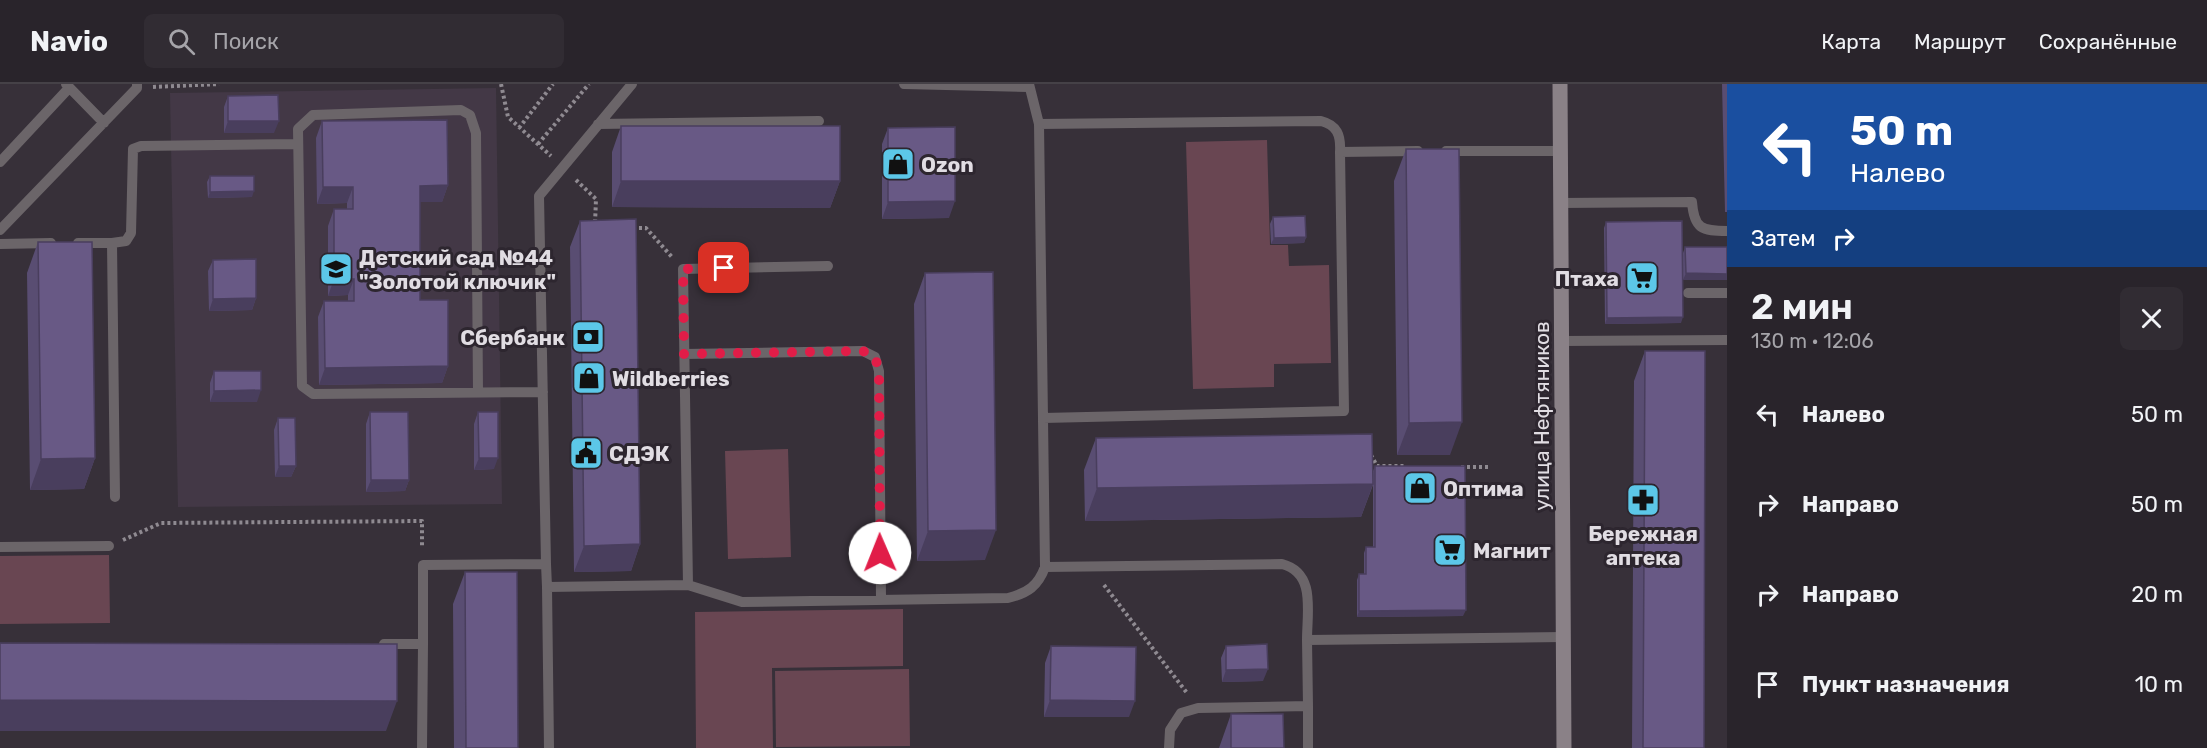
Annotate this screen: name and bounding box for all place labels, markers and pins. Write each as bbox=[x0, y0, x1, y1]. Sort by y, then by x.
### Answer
shop icon: Ozon bbox=[880, 146, 916, 182]
place label: Ozon bbox=[921, 152, 974, 177]
pin bbox=[698, 242, 749, 293]
place label: Детский сад №44 "Золотой ключик" bbox=[359, 245, 556, 294]
school or university icon: Детский сад №44 "Золотой ключик" bbox=[318, 251, 354, 287]
supermarket icon: Птаха bbox=[1624, 260, 1660, 296]
place label: Птаха bbox=[1555, 266, 1619, 291]
bank icon: Сбербанк bbox=[570, 319, 606, 355]
place label: Сбербанк bbox=[460, 325, 565, 350]
shop icon: Wildberries bbox=[571, 360, 607, 396]
place label: Wildberries bbox=[612, 366, 730, 391]
public building icon: СДЭК bbox=[568, 435, 604, 471]
place label: СДЭК bbox=[609, 441, 670, 466]
shop icon: Оптима bbox=[1402, 470, 1438, 506]
place label: Оптима bbox=[1443, 476, 1524, 501]
pharmacy icon: Бережная аптека bbox=[1625, 482, 1661, 518]
place label: Бережная аптека bbox=[1588, 521, 1698, 570]
supermarket icon: Магнит bbox=[1432, 532, 1468, 568]
place label: Магнит bbox=[1473, 538, 1551, 563]

